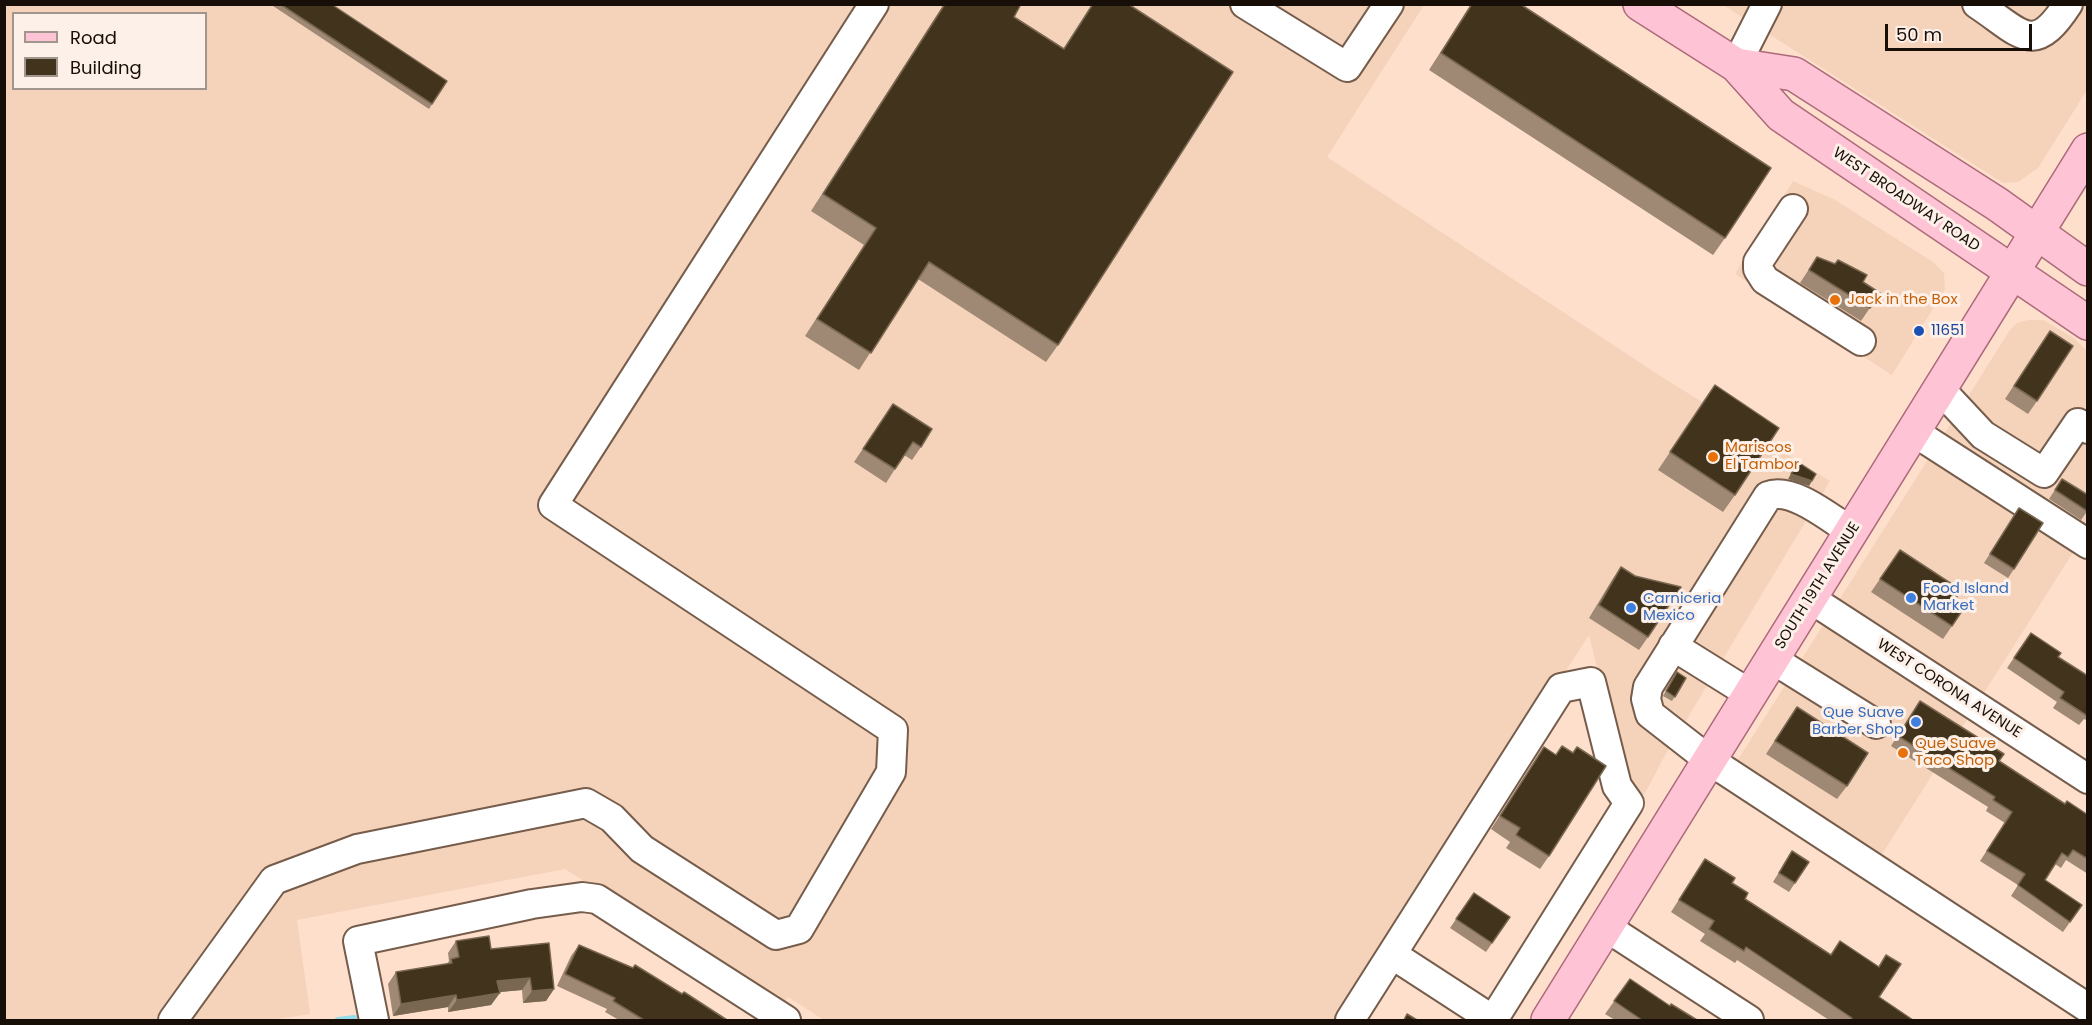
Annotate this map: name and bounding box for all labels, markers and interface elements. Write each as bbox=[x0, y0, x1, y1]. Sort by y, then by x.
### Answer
legend bbox=[12, 12, 207, 90]
scale bar bbox=[1888, 12, 2035, 50]
text: 50 m bbox=[1896, 22, 1942, 47]
text: Road bbox=[70, 25, 117, 50]
text: Building bbox=[70, 55, 142, 80]
street label: WEST BROADWAY ROAD bbox=[1829, 144, 1983, 256]
place label: Jack in the Box bbox=[1847, 291, 1958, 309]
marker: Jack in the Box bbox=[1828, 293, 1842, 307]
place label: 11651 bbox=[1931, 322, 1964, 340]
marker: 11651 bbox=[1912, 324, 1926, 338]
place label: Mariscos El Tambor bbox=[1725, 439, 1799, 474]
marker: Mariscos El Tambor bbox=[1706, 450, 1720, 464]
street label: SOUTH 19TH AVENUE bbox=[1772, 519, 1864, 653]
place label: Food Island Market bbox=[1923, 580, 2009, 615]
place label: Carniceria Mexico bbox=[1643, 590, 1721, 625]
marker: Food Island Market bbox=[1904, 591, 1918, 605]
marker: Carniceria Mexico bbox=[1624, 601, 1638, 615]
street label: WEST CORONA AVENUE bbox=[1873, 636, 2025, 742]
place label: Que Suave Barber Shop bbox=[1812, 704, 1904, 739]
marker: Que Suave Barber Shop bbox=[1909, 715, 1923, 729]
place label: Que Suave Taco Shop bbox=[1915, 735, 1996, 770]
marker: Que Suave Taco Shop bbox=[1896, 746, 1910, 760]

